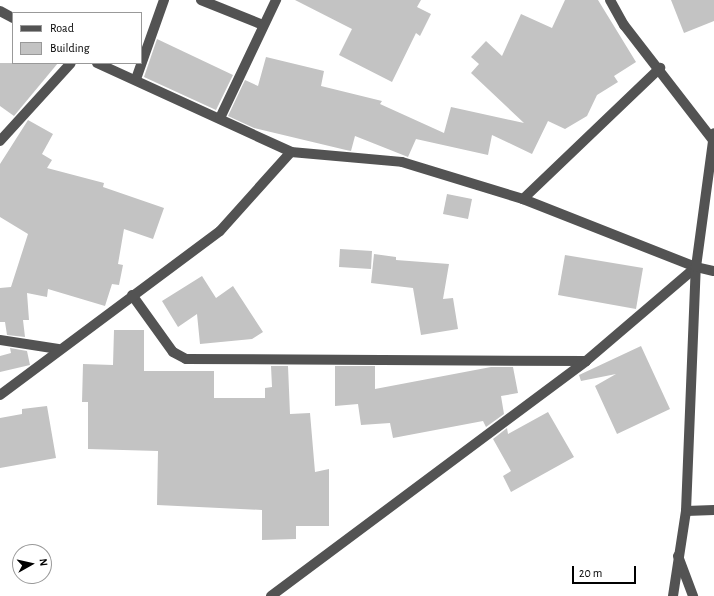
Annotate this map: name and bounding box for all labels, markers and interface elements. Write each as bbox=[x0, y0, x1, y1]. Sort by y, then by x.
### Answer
legend bbox=[12, 12, 142, 64]
text: Road bbox=[50, 22, 74, 34]
text: Building bbox=[50, 42, 90, 54]
north arrow bbox=[12, 544, 52, 584]
text: N bbox=[37, 558, 49, 567]
scale bar bbox=[574, 558, 638, 584]
text: 20 m bbox=[579, 567, 602, 579]

